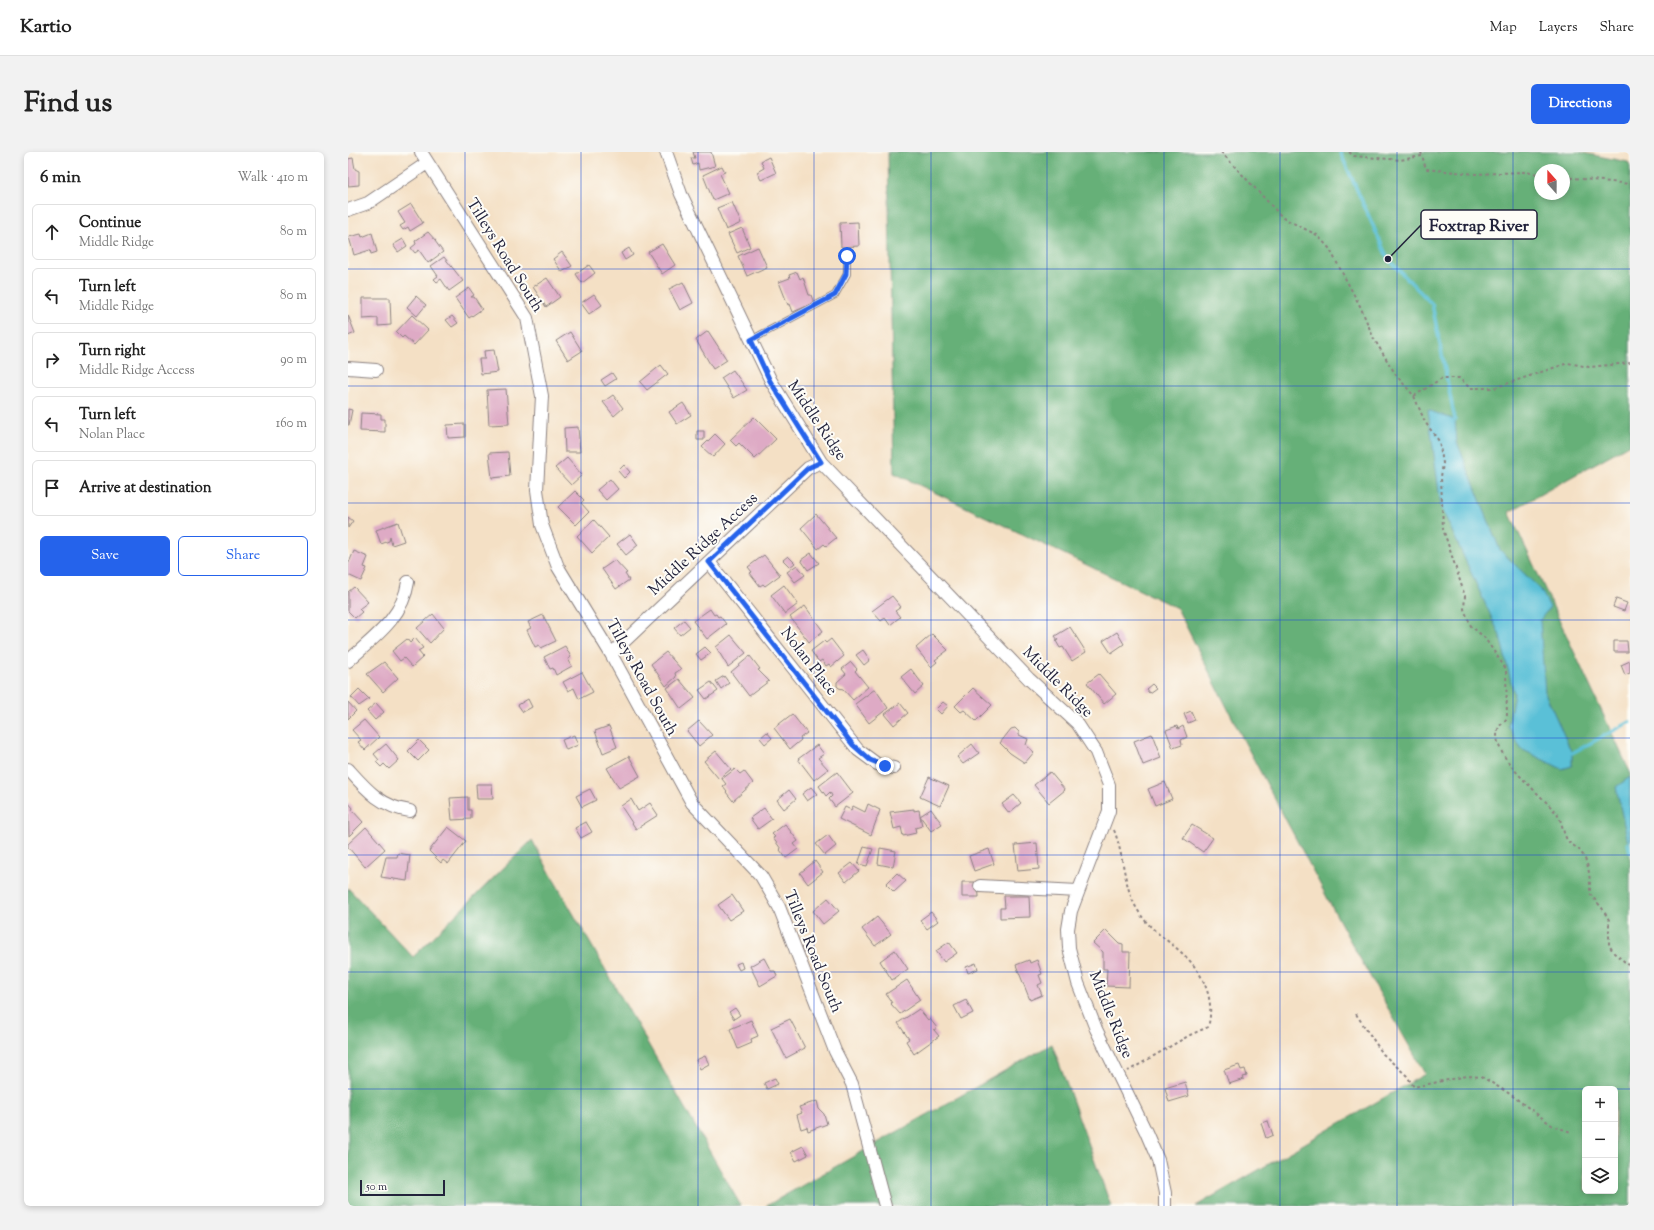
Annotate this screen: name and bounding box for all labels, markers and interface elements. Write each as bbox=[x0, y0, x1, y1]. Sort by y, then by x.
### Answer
text: Kartio bbox=[20, 14, 72, 41]
text: Map bbox=[1490, 18, 1517, 38]
text: Layers bbox=[1539, 18, 1577, 38]
text: Share bbox=[1599, 18, 1634, 38]
text: Find us bbox=[24, 84, 112, 124]
button: Directions bbox=[1531, 84, 1630, 124]
north arrow bbox=[1534, 164, 1570, 200]
text: 6 min bbox=[40, 166, 81, 190]
text: Walk · 410 m bbox=[237, 169, 308, 187]
street label: Tilleys Road South bbox=[460, 195, 549, 318]
callout: Foxtrap River bbox=[1421, 210, 1537, 239]
text: Continue bbox=[79, 213, 141, 234]
text: Foxtrap River bbox=[1429, 215, 1530, 239]
icon: ahead bbox=[41, 221, 63, 243]
text: 80 m bbox=[280, 223, 307, 241]
text: Middle Ridge bbox=[79, 234, 154, 252]
route start bbox=[838, 247, 856, 265]
text: Turn left bbox=[79, 277, 136, 298]
icon: left bbox=[41, 285, 63, 307]
text: 80 m bbox=[280, 287, 307, 305]
text: Middle Ridge bbox=[79, 298, 154, 316]
text: Turn right bbox=[79, 341, 145, 362]
icon: right bbox=[41, 349, 63, 371]
text: 90 m bbox=[280, 351, 307, 369]
text: Middle Ridge Access bbox=[79, 362, 195, 380]
street label: Middle Ridge bbox=[781, 376, 851, 466]
text: Turn left bbox=[79, 405, 136, 426]
icon: left bbox=[41, 413, 63, 435]
text: 160 m bbox=[276, 415, 307, 433]
text: Nolan Place bbox=[79, 426, 145, 444]
icon: arrive bbox=[41, 477, 63, 499]
text: Arrive at destination bbox=[79, 478, 212, 499]
street label: Middle Ridge Access bbox=[644, 488, 764, 602]
button: Save bbox=[40, 536, 170, 576]
button: Share bbox=[178, 536, 308, 576]
street label: Tilleys Road South bbox=[599, 615, 683, 741]
street label: Nolan Place bbox=[774, 623, 842, 701]
street label: Middle Ridge bbox=[1016, 642, 1098, 724]
route end bbox=[876, 757, 894, 775]
street label: Tilleys Road South bbox=[777, 887, 847, 1017]
street label: Middle Ridge bbox=[1082, 968, 1138, 1062]
map controls bbox=[1582, 1086, 1618, 1194]
button: + bbox=[1582, 1086, 1618, 1122]
button: − bbox=[1582, 1122, 1618, 1158]
button: layers bbox=[1582, 1158, 1618, 1194]
scale bar bbox=[360, 1178, 445, 1197]
text: 50 m bbox=[366, 1179, 387, 1195]

